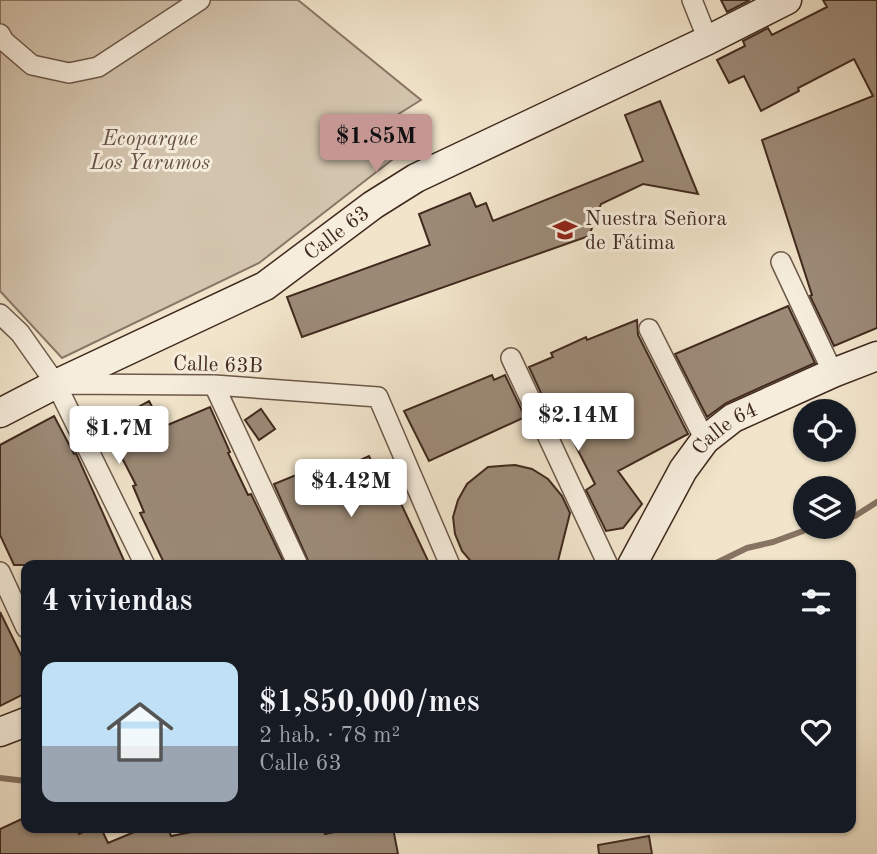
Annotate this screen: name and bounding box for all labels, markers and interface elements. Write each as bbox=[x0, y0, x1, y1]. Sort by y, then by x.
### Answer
pin: $1.85M bbox=[319, 114, 433, 174]
text: $1.85M bbox=[336, 125, 416, 148]
park label: Ecoparque Los Yarumos bbox=[89, 129, 210, 174]
street label: Calle 63 bbox=[301, 203, 374, 265]
place label: Nuestra Señora de Fátima bbox=[585, 209, 727, 254]
school or university icon: Nuestra Señora de Fátima bbox=[551, 216, 579, 244]
street label: Calle 63B bbox=[173, 353, 263, 378]
pin: $2.14M bbox=[521, 393, 635, 453]
street label: Calle 64 bbox=[689, 399, 761, 459]
map controls bbox=[793, 399, 856, 539]
button: locate bbox=[793, 399, 856, 462]
text: $2.14M bbox=[538, 404, 618, 427]
pin: $1.7M bbox=[70, 406, 168, 466]
text: $1.7M bbox=[86, 417, 152, 440]
pin: $4.42M bbox=[294, 460, 408, 519]
text: $4.42M bbox=[311, 470, 391, 493]
button: layers bbox=[793, 476, 856, 539]
icon: filters bbox=[797, 583, 835, 621]
text: 4 viviendas bbox=[42, 587, 192, 617]
text: $1,850,000/mes bbox=[259, 688, 480, 718]
icon: home bbox=[98, 690, 182, 774]
icon: heart bbox=[797, 713, 835, 751]
text: 2 hab. · 78 m² bbox=[259, 724, 400, 747]
text: Calle 63 bbox=[259, 752, 342, 775]

